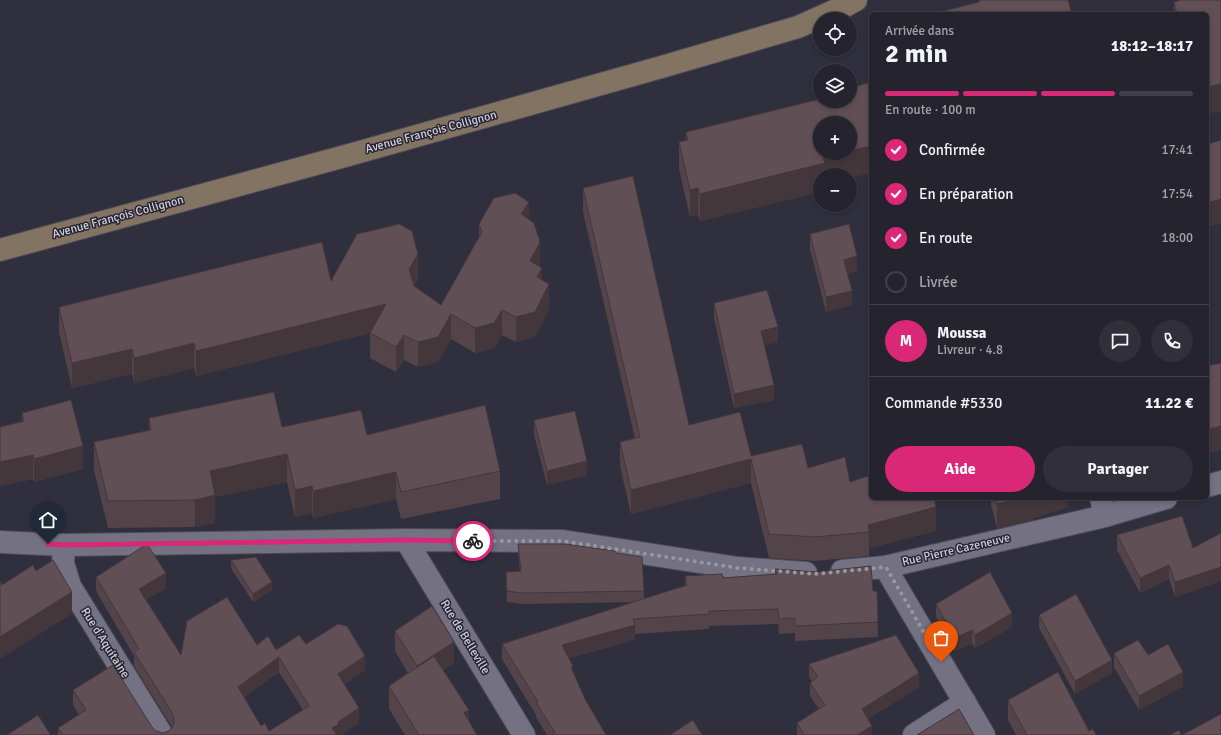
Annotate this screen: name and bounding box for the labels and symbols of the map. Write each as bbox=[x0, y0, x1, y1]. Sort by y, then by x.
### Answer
street label: Avenue François Collignon bbox=[364, 107, 498, 157]
street label: Avenue François Collignon bbox=[51, 192, 185, 242]
pin bbox=[31, 503, 65, 544]
courier bbox=[453, 521, 493, 561]
street label: Rue Pierre Cazeneuve bbox=[901, 530, 1011, 570]
street label: Rue de Belleville bbox=[437, 597, 493, 677]
street label: Rue d'Aquitaine bbox=[77, 605, 133, 681]
pin bbox=[924, 621, 958, 662]

